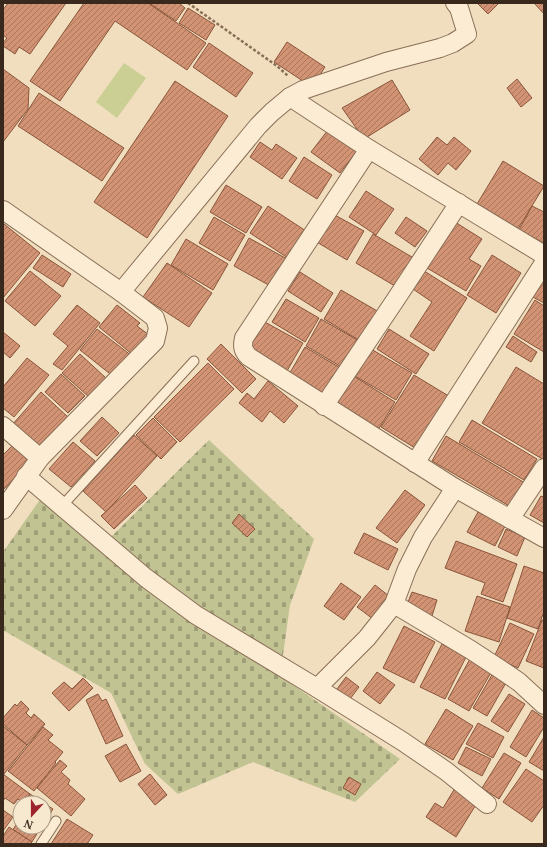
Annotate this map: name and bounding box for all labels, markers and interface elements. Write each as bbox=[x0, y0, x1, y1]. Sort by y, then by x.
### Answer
north arrow bbox=[12, 795, 52, 835]
text: N bbox=[21, 816, 35, 833]

